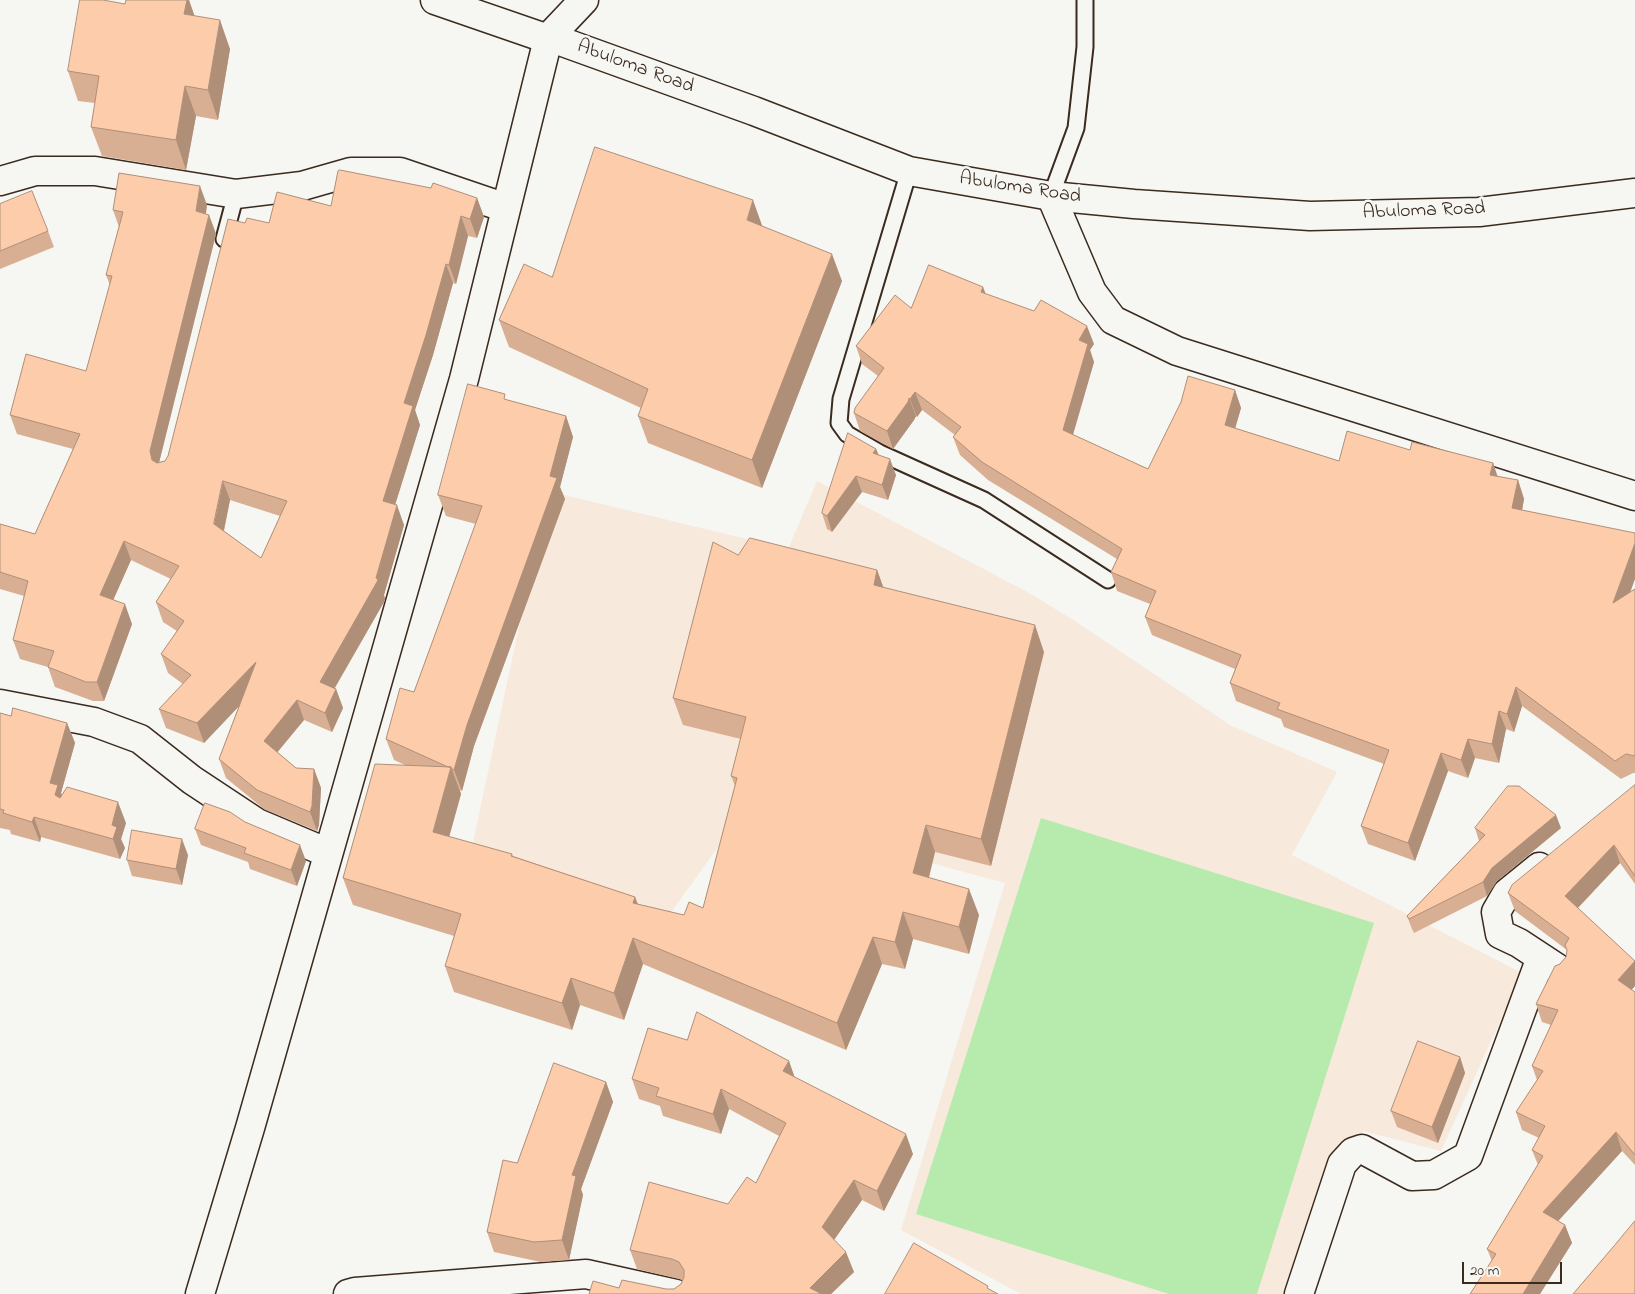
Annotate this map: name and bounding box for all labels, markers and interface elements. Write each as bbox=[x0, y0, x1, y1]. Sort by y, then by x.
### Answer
street label: Abuloma Road bbox=[573, 36, 697, 100]
street label: Abuloma Road bbox=[957, 168, 1083, 210]
street label: Abuloma Road bbox=[1362, 198, 1486, 226]
scale bar bbox=[1465, 1252, 1565, 1284]
text: 20 m bbox=[1470, 1260, 1499, 1282]

